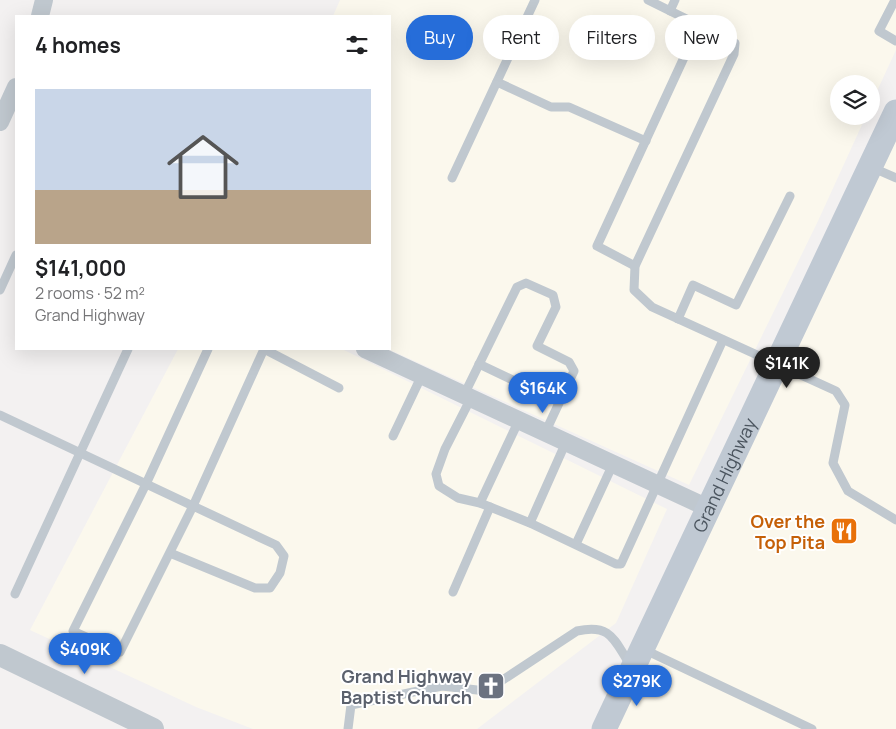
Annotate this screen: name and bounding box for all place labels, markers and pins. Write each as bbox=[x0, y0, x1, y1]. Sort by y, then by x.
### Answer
pin: $141K bbox=[752, 346, 822, 389]
pin: $164K bbox=[508, 372, 578, 414]
place label: Over the Top Pita bbox=[750, 509, 825, 554]
restaurant icon: Over the Top Pita bbox=[829, 516, 859, 546]
pin: $409K bbox=[50, 632, 120, 675]
place label: Grand Highway Baptist Church bbox=[341, 664, 472, 709]
pin: $279K bbox=[602, 664, 672, 707]
church icon: Grand Highway Baptist Church bbox=[476, 671, 506, 701]

